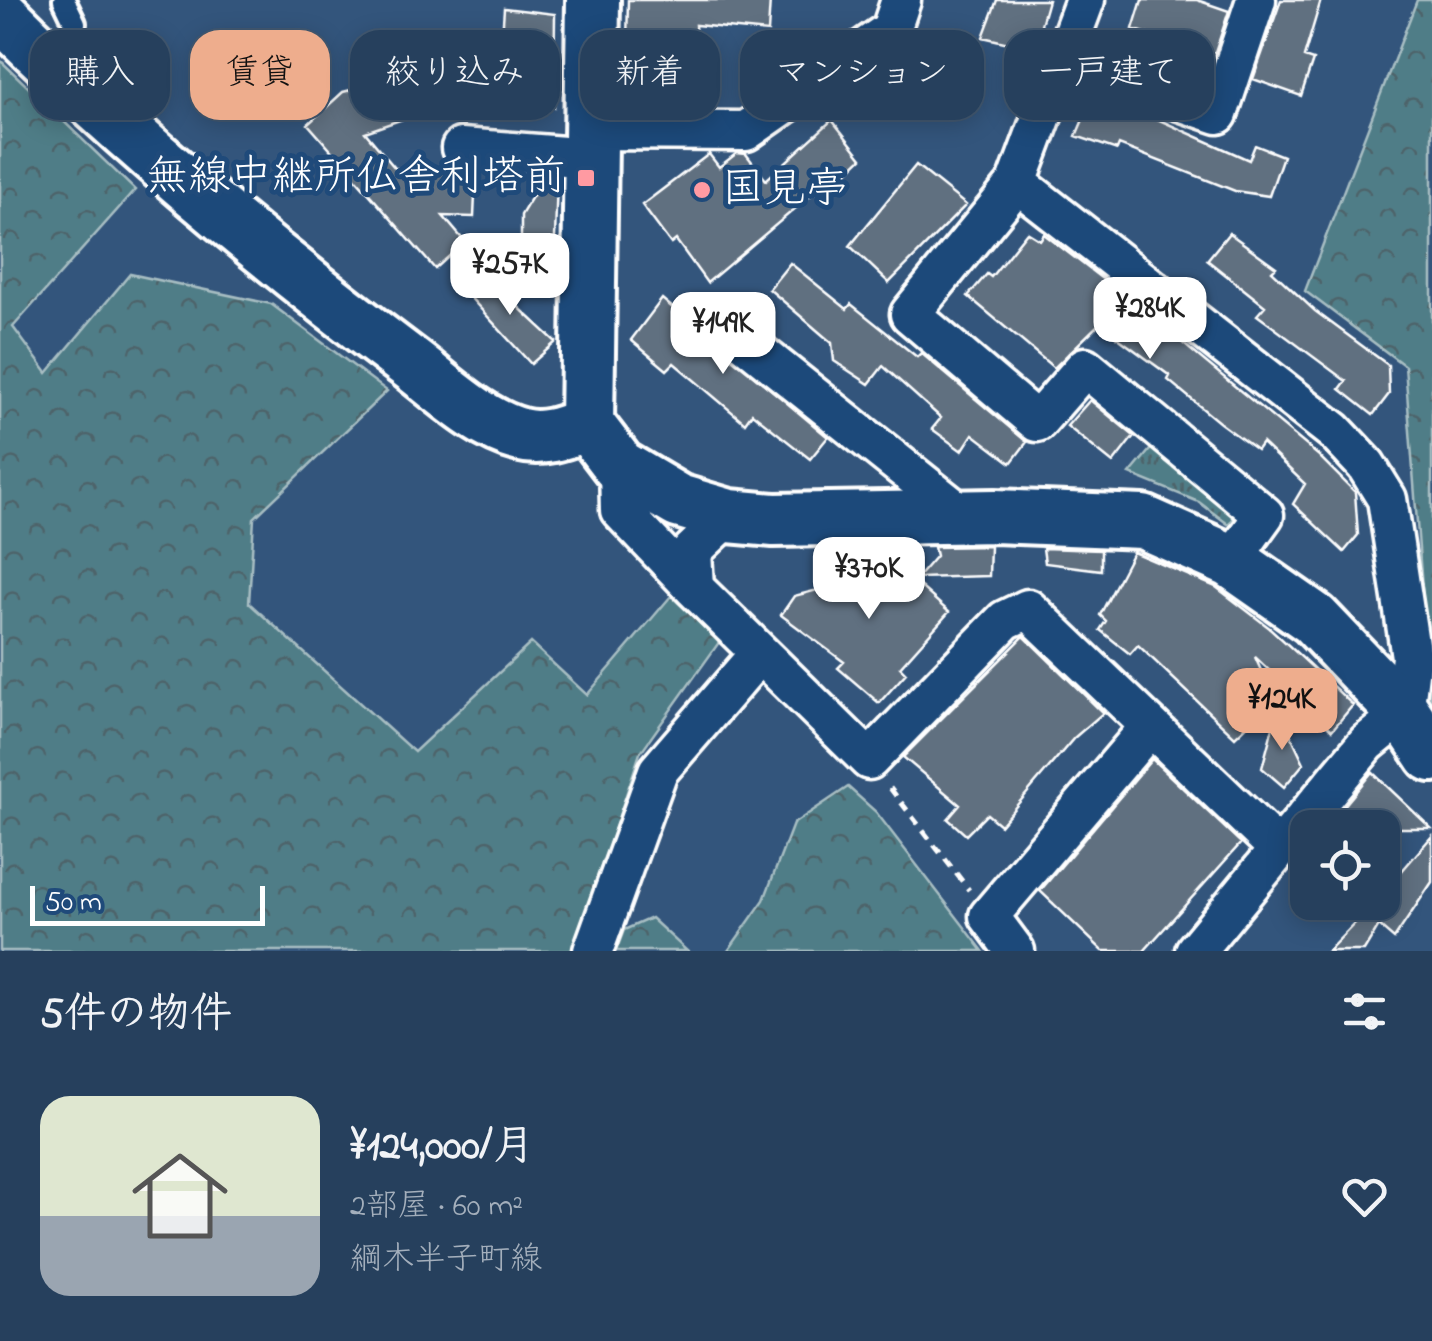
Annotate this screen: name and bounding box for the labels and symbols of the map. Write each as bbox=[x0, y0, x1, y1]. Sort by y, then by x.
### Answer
place label: 無線中継所仏舎利塔前 bbox=[146, 148, 566, 209]
place label: 国見亭 bbox=[722, 160, 848, 221]
marker: 無線中継所仏舎利塔前 bbox=[575, 167, 597, 189]
marker: 国見亭 bbox=[691, 179, 713, 201]
pin: ¥257K bbox=[440, 233, 580, 318]
pin: ¥284K bbox=[1080, 277, 1220, 362]
pin: ¥149K bbox=[653, 292, 793, 377]
pin: ¥370K bbox=[799, 537, 939, 622]
pin: ¥124K bbox=[1212, 668, 1352, 753]
scale bar bbox=[30, 881, 265, 926]

